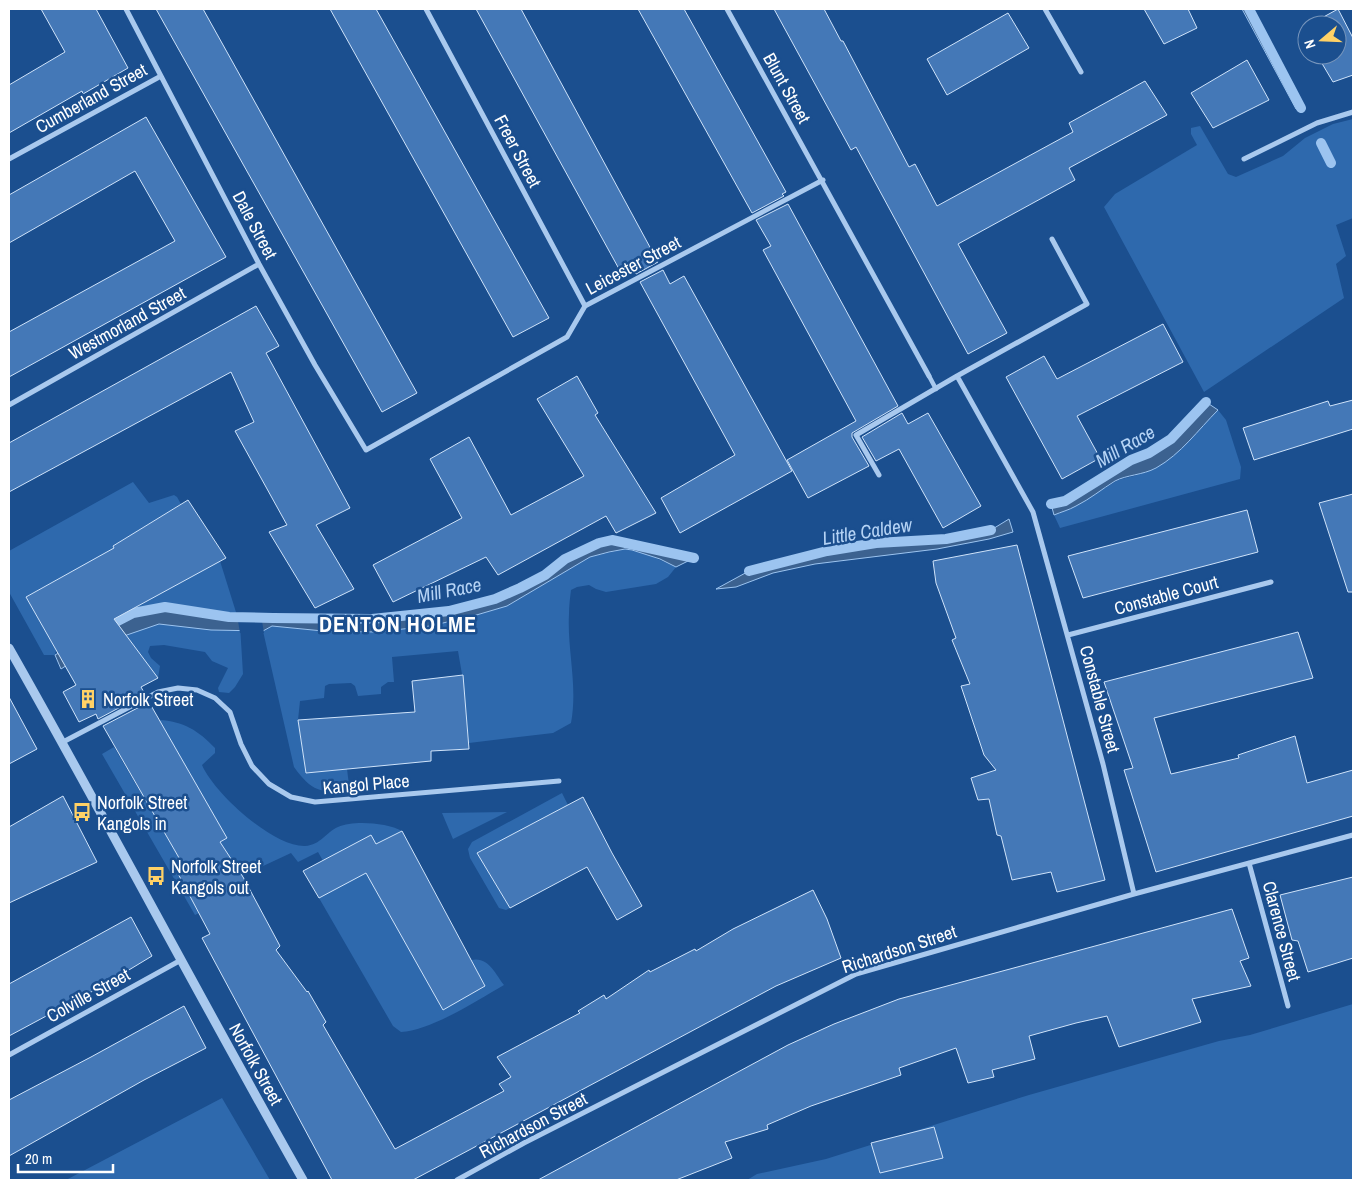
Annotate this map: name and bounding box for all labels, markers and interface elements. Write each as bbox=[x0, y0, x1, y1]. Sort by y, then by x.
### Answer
north arrow bbox=[1297, 15, 1347, 65]
text: N bbox=[1300, 37, 1320, 51]
street label: Blunt Street bbox=[757, 48, 817, 128]
street label: Cumberland Street bbox=[31, 57, 151, 139]
street label: Freer Street bbox=[488, 110, 548, 192]
street label: Dale Street bbox=[227, 187, 283, 263]
street label: Leicester Street bbox=[581, 230, 685, 300]
street label: Westmorland Street bbox=[64, 281, 190, 365]
water label: Mill Race bbox=[1090, 419, 1160, 473]
water label: Little Caldew bbox=[820, 511, 915, 551]
street label: Constable Court bbox=[1111, 569, 1221, 621]
water label: Mill Race bbox=[415, 571, 483, 609]
district label: DENTON HOLME bbox=[319, 609, 477, 639]
street label: Constable Street bbox=[1074, 643, 1126, 755]
place label: Norfolk Street bbox=[103, 687, 193, 712]
building icon: Norfolk Street bbox=[77, 688, 99, 710]
street label: Kangol Place bbox=[322, 768, 410, 800]
place label: Norfolk Street Kangols in bbox=[97, 790, 187, 836]
bus stop icon: Norfolk Street Kangols in bbox=[71, 801, 93, 823]
place label: Norfolk Street Kangols out bbox=[171, 854, 261, 900]
bus stop icon: Norfolk Street Kangols out bbox=[145, 865, 167, 887]
street label: Clarence Street bbox=[1257, 878, 1307, 984]
street label: Richardson Street bbox=[839, 919, 959, 979]
street label: Colville Street bbox=[42, 962, 134, 1028]
street label: Norfolk Street bbox=[223, 1018, 289, 1110]
street label: Richardson Street bbox=[475, 1086, 591, 1164]
scale bar bbox=[18, 1142, 112, 1174]
text: 20 m bbox=[25, 1148, 52, 1169]

